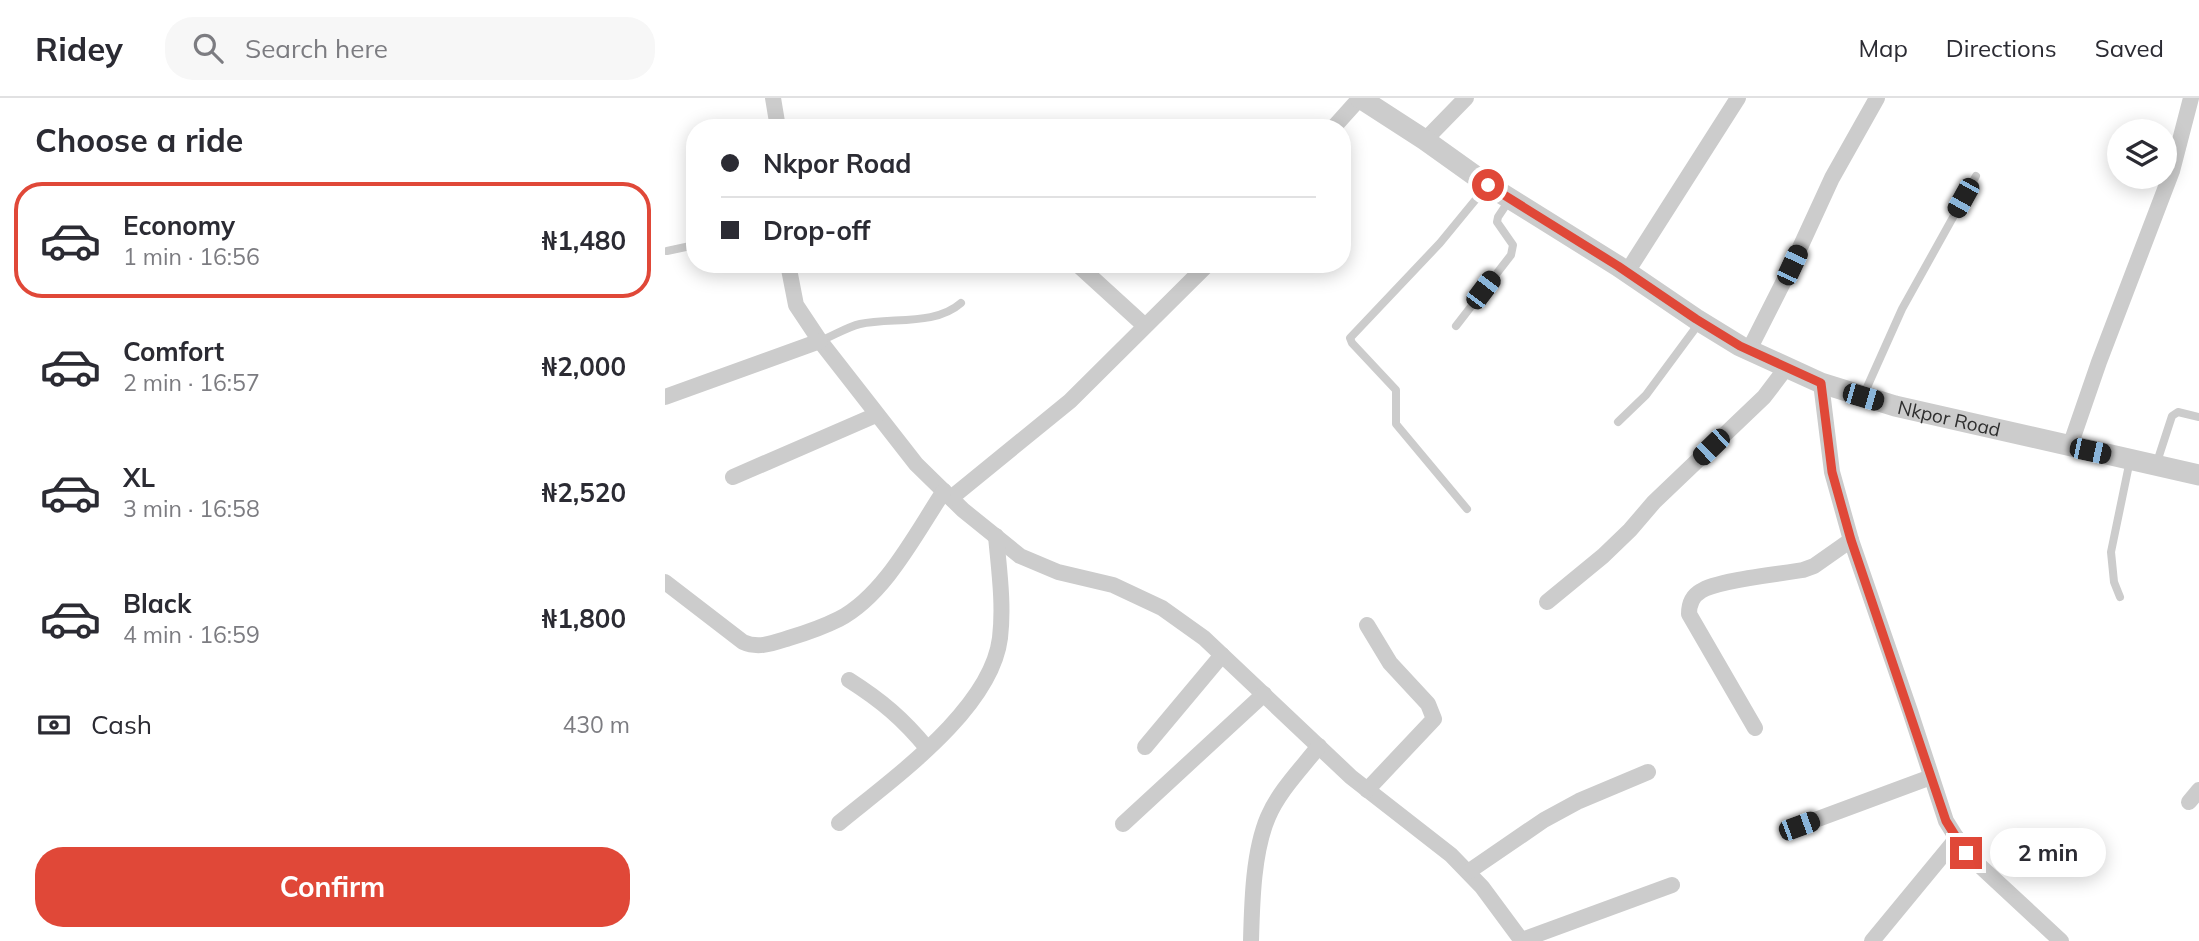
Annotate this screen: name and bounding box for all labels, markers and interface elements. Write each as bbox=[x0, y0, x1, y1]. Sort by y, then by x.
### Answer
search box bbox=[165, 17, 655, 80]
text: Ridey bbox=[35, 28, 123, 69]
icon: search bbox=[189, 29, 227, 67]
text: Search here bbox=[245, 32, 388, 65]
text: Map bbox=[1858, 33, 1908, 63]
text: Directions bbox=[1946, 33, 2057, 63]
text: Saved bbox=[2095, 33, 2164, 63]
map controls bbox=[2107, 119, 2177, 189]
button: layers bbox=[2107, 119, 2177, 189]
text: Choose a ride bbox=[35, 120, 243, 160]
text: Nkpor Road bbox=[763, 147, 911, 180]
route start bbox=[1472, 169, 1504, 201]
car bbox=[1944, 175, 1983, 221]
icon: car bbox=[39, 209, 102, 272]
text: Economy bbox=[123, 209, 235, 242]
text: Drop-off bbox=[763, 214, 870, 247]
text: ₦1,480 bbox=[542, 224, 626, 257]
text: 1 min · 16:56 bbox=[123, 242, 260, 271]
car bbox=[1774, 242, 1811, 288]
car bbox=[1462, 267, 1505, 313]
icon: car bbox=[39, 335, 102, 398]
text: Comfort bbox=[123, 335, 224, 368]
text: ₦2,000 bbox=[542, 350, 626, 383]
text: 2 min · 16:57 bbox=[123, 368, 260, 397]
car bbox=[1840, 381, 1887, 413]
street label: Nkpor Road bbox=[1895, 395, 2003, 442]
car bbox=[1689, 425, 1734, 469]
car bbox=[2068, 436, 2113, 466]
icon: car bbox=[39, 461, 102, 524]
text: XL bbox=[123, 461, 155, 494]
text: ₦2,520 bbox=[542, 476, 626, 509]
text: 3 min · 16:58 bbox=[123, 494, 260, 523]
icon: car bbox=[39, 587, 102, 650]
text: Black bbox=[123, 587, 191, 620]
text: ₦1,800 bbox=[542, 602, 626, 635]
text: 4 min · 16:59 bbox=[123, 620, 260, 649]
icon: cash bbox=[35, 706, 73, 744]
text: Cash bbox=[91, 708, 152, 741]
text: 430 m bbox=[562, 710, 630, 739]
car bbox=[1776, 809, 1823, 843]
callout: 2 min bbox=[1991, 828, 2106, 878]
route end bbox=[1950, 837, 1982, 869]
text: 2 min bbox=[2018, 838, 2078, 867]
button: Confirm bbox=[35, 847, 630, 927]

